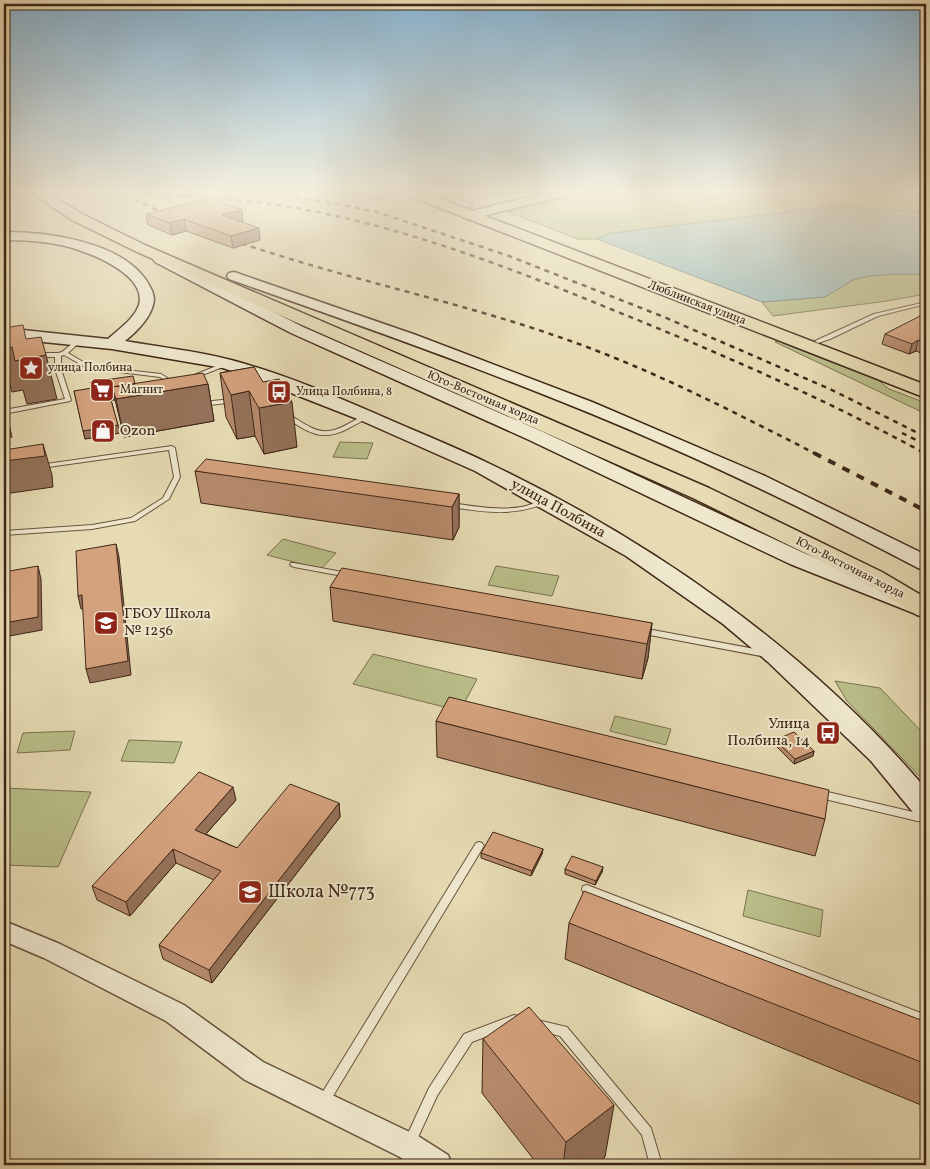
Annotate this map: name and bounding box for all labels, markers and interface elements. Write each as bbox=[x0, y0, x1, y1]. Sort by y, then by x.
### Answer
street label: Люблинская улица bbox=[646, 277, 748, 329]
place icon: улица Полбина bbox=[18, 355, 44, 381]
place label: улица Полбина bbox=[48, 360, 133, 376]
street label: Юго-Восточная хорда bbox=[424, 367, 542, 429]
supermarket icon: Магнит bbox=[89, 377, 115, 403]
bus stop icon: Улица Полбина, 8 bbox=[266, 379, 292, 405]
place label: Магнит bbox=[120, 382, 163, 398]
place label: Улица Полбина, 8 bbox=[296, 384, 392, 400]
shop icon: Ozon bbox=[90, 418, 116, 444]
place label: Ozon bbox=[120, 421, 155, 442]
street label: улица Полбина bbox=[507, 474, 609, 544]
street label: Юго-Восточная хорда bbox=[793, 534, 907, 602]
place label: ГБОУ Школа № 1256 bbox=[124, 604, 211, 642]
school or university icon: ГБОУ Школа № 1256 bbox=[93, 610, 119, 636]
place label: Улица Полбина, 14 bbox=[727, 714, 810, 752]
bus stop icon: Улица Полбина, 14 bbox=[815, 720, 841, 746]
school or university icon: Школа №773 bbox=[237, 879, 263, 905]
place label: Школа №773 bbox=[268, 880, 375, 905]

